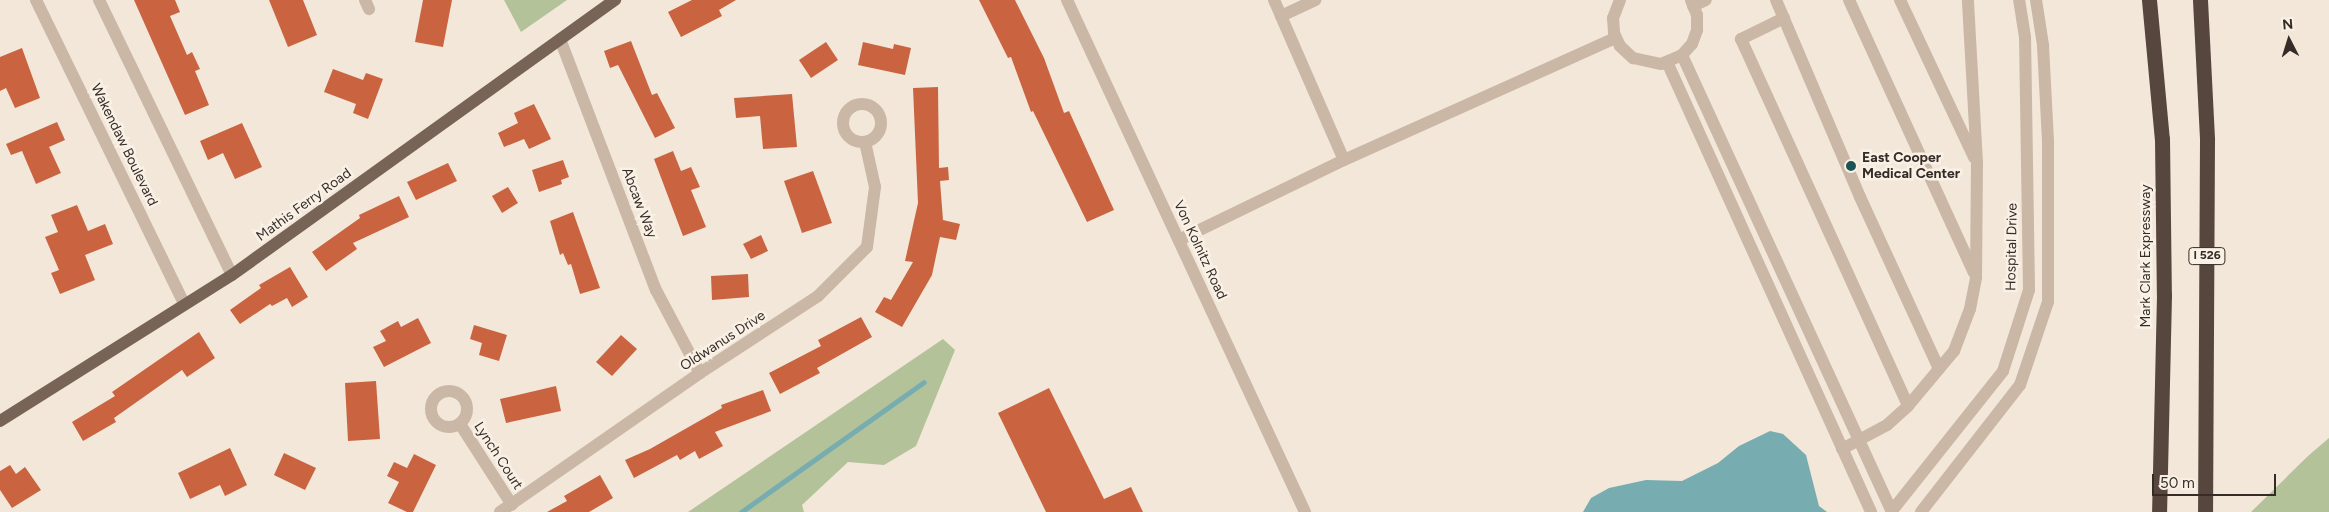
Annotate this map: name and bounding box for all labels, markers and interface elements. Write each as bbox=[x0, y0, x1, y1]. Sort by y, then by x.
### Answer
north arrow bbox=[2264, 15, 2314, 65]
text: N bbox=[2282, 16, 2294, 33]
street label: Wakendaw Boulevard bbox=[87, 81, 161, 209]
place label: East Cooper Medical Center bbox=[1862, 150, 1960, 182]
marker: East Cooper Medical Center bbox=[1844, 159, 1858, 173]
street label: Mathis Ferry Road bbox=[253, 165, 355, 245]
street label: Abcaw Way bbox=[618, 165, 660, 241]
street label: Mark Clark Expressway bbox=[2138, 184, 2154, 328]
street label: Von Kolnitz Road bbox=[1170, 198, 1230, 302]
street label: Hospital Drive bbox=[2003, 203, 2021, 291]
road number: I 526 bbox=[2188, 247, 2226, 266]
street label: Oldwanus Drive bbox=[677, 307, 769, 375]
street label: Lynch Court bbox=[470, 419, 526, 493]
scale bar bbox=[2154, 464, 2278, 496]
text: 50 m bbox=[2160, 474, 2195, 492]

